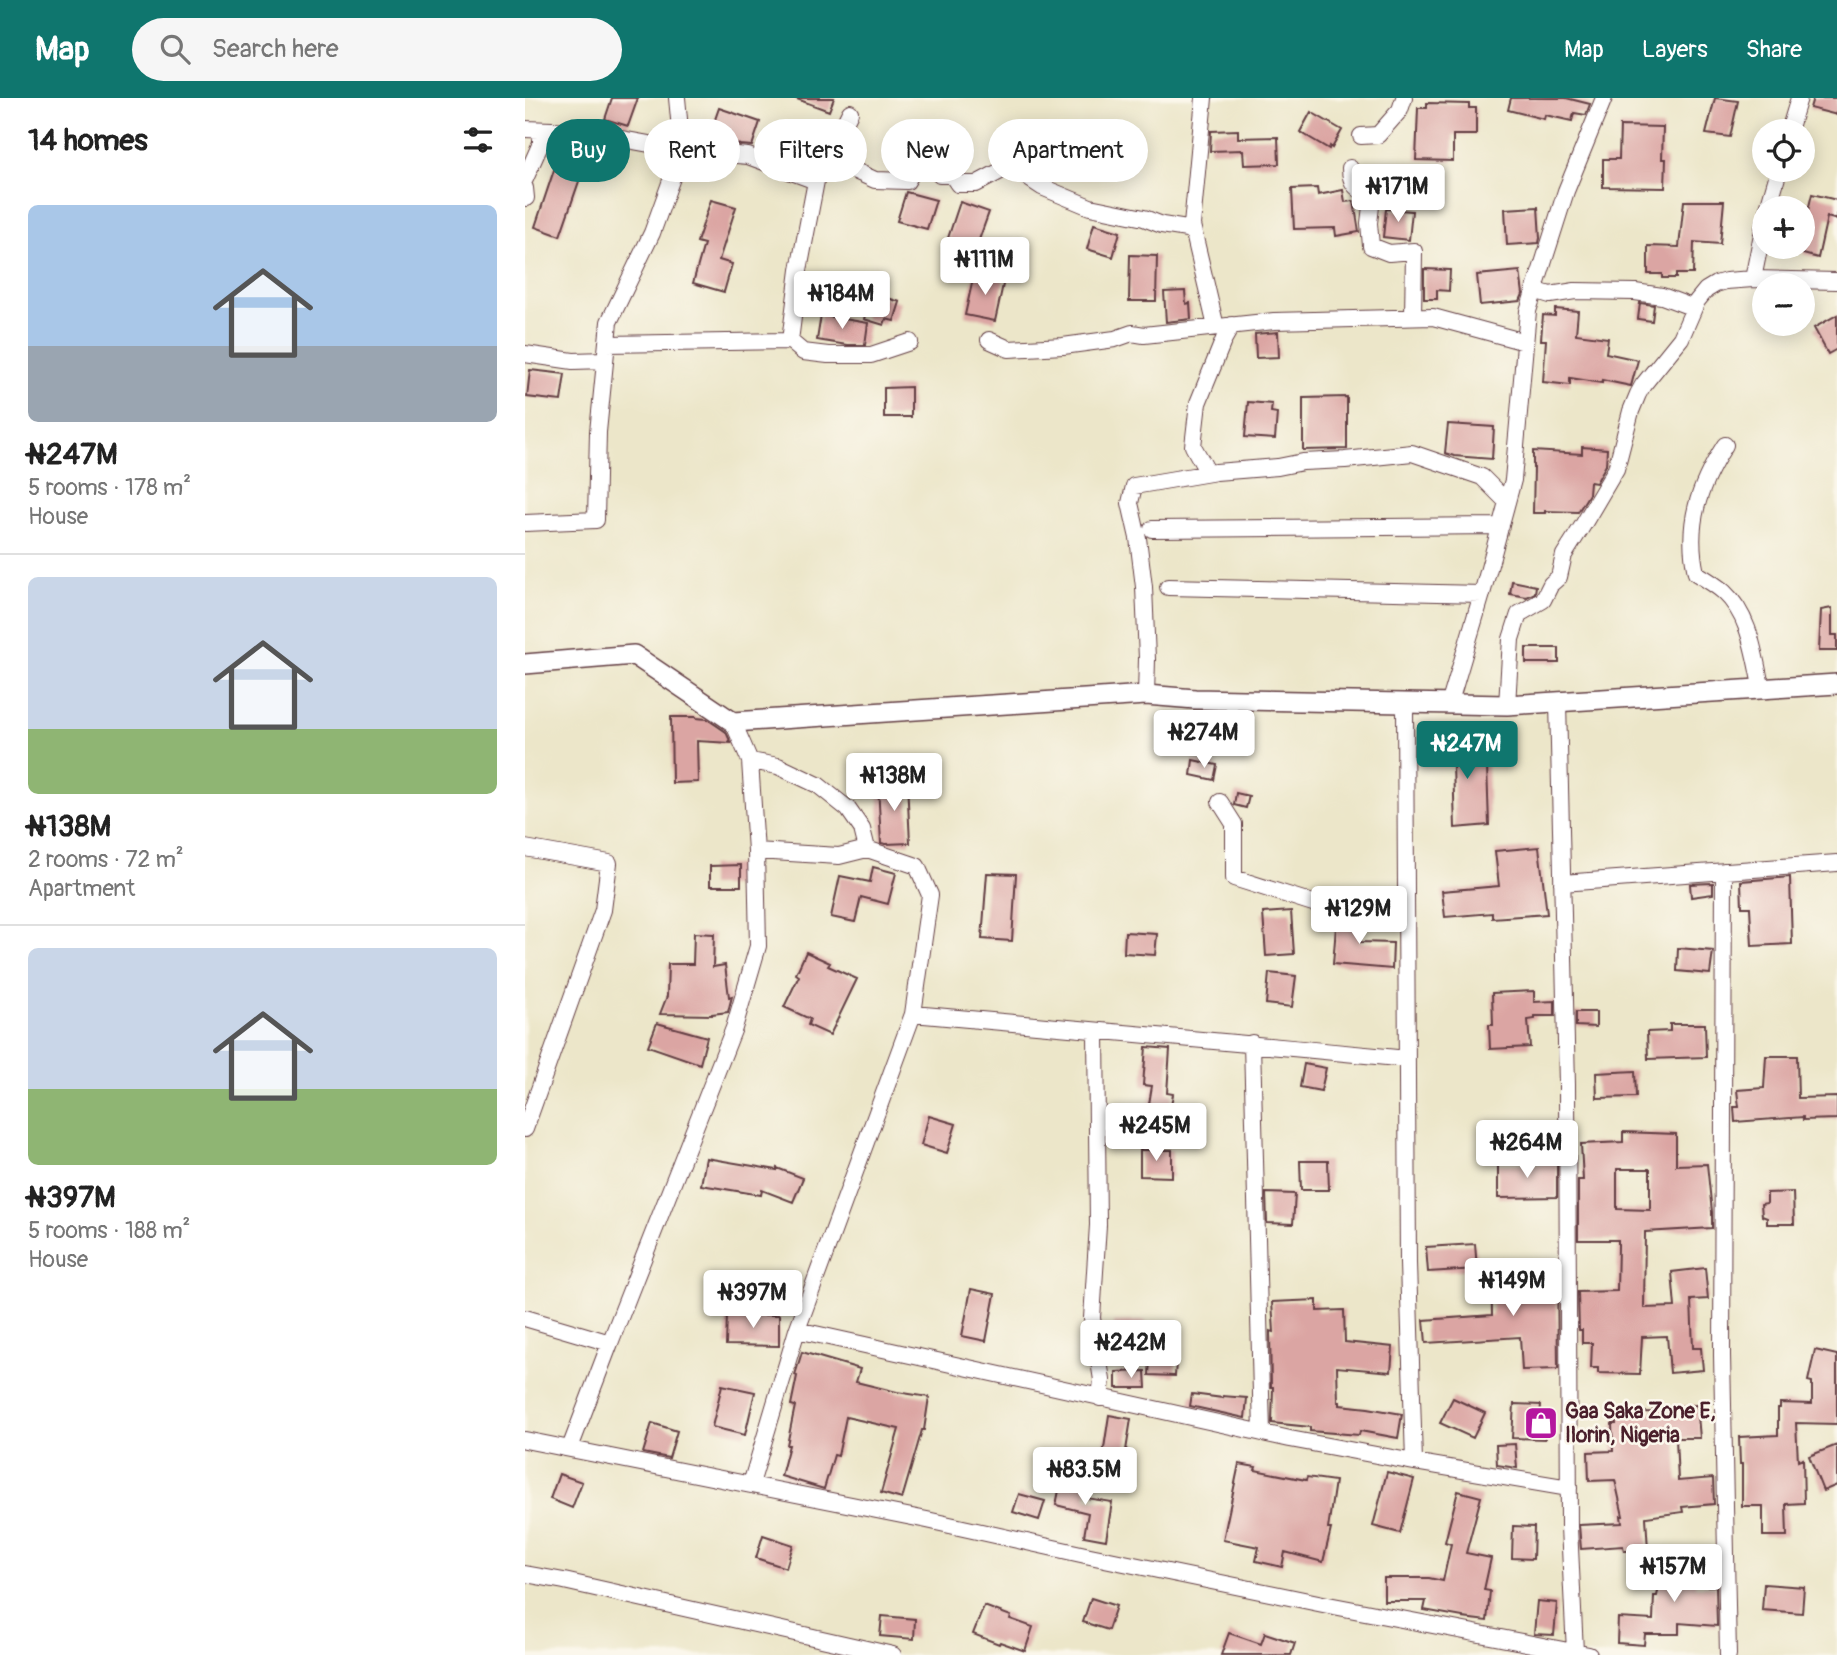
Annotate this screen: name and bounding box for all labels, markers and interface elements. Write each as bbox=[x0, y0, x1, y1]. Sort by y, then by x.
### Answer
search box bbox=[132, 18, 622, 81]
text: Map bbox=[35, 29, 90, 70]
icon: search bbox=[156, 30, 194, 68]
text: Search here bbox=[212, 33, 339, 65]
text: Map bbox=[1564, 35, 1604, 64]
text: Layers bbox=[1642, 35, 1708, 64]
text: Share bbox=[1746, 35, 1802, 64]
chip: Buy bbox=[546, 119, 630, 182]
chip: Rent bbox=[644, 119, 740, 182]
chip: Filters bbox=[754, 119, 867, 182]
chip: New bbox=[881, 119, 974, 182]
chip: Apartment bbox=[988, 119, 1148, 182]
map controls bbox=[1752, 119, 1815, 336]
button: locate bbox=[1752, 119, 1815, 182]
icon: filters bbox=[459, 121, 497, 159]
text: 14 homes bbox=[28, 122, 148, 159]
pin: ₦171M bbox=[1349, 164, 1447, 224]
text: ₦171M bbox=[1368, 172, 1428, 201]
button: + bbox=[1752, 196, 1815, 259]
pin: ₦111M bbox=[936, 238, 1034, 297]
text: ₦111M bbox=[956, 245, 1014, 274]
icon: home bbox=[200, 250, 326, 376]
pin: ₦184M bbox=[793, 272, 891, 331]
button: − bbox=[1752, 273, 1815, 336]
text: ₦184M bbox=[810, 279, 874, 308]
text: ₦247M bbox=[28, 436, 118, 473]
text: 5 rooms · 178 m² bbox=[28, 473, 191, 502]
text: House bbox=[28, 502, 88, 531]
icon: home bbox=[200, 622, 326, 748]
pin: ₦274M bbox=[1155, 710, 1253, 770]
text: ₦274M bbox=[1170, 718, 1238, 747]
pin: ₦247M bbox=[1418, 722, 1516, 781]
text: ₦247M bbox=[1433, 729, 1501, 758]
pin: ₦138M bbox=[845, 754, 943, 813]
text: ₦138M bbox=[862, 761, 926, 790]
text: ₦138M bbox=[28, 808, 111, 845]
text: 2 rooms · 72 m² bbox=[28, 845, 184, 874]
text: Apartment bbox=[28, 874, 135, 903]
pin: ₦129M bbox=[1310, 886, 1408, 946]
text: ₦129M bbox=[1327, 894, 1391, 923]
icon: home bbox=[200, 993, 326, 1119]
pin: ₦245M bbox=[1107, 1104, 1205, 1163]
text: ₦245M bbox=[1121, 1111, 1191, 1140]
pin: ₦264M bbox=[1478, 1121, 1576, 1180]
text: ₦264M bbox=[1492, 1128, 1562, 1157]
text: ₦397M bbox=[28, 1179, 116, 1216]
text: 5 rooms · 188 m² bbox=[28, 1216, 190, 1245]
text: House bbox=[28, 1245, 88, 1274]
pin: ₦149M bbox=[1464, 1258, 1562, 1318]
text: ₦149M bbox=[1481, 1266, 1545, 1295]
pin: ₦397M bbox=[704, 1270, 802, 1330]
text: ₦397M bbox=[719, 1278, 787, 1307]
pin: ₦242M bbox=[1082, 1320, 1180, 1380]
text: ₦242M bbox=[1096, 1328, 1166, 1357]
place label: Gaa Saka Zone E, Ilorin, Nigeria bbox=[1565, 1398, 1716, 1449]
shop icon: Gaa Saka Zone E, Ilorin, Nigeria bbox=[1522, 1404, 1560, 1442]
pin: ₦83.5M bbox=[1028, 1448, 1142, 1507]
text: ₦83.5M bbox=[1049, 1455, 1121, 1484]
pin: ₦157M bbox=[1625, 1544, 1723, 1604]
text: ₦157M bbox=[1642, 1552, 1706, 1581]

